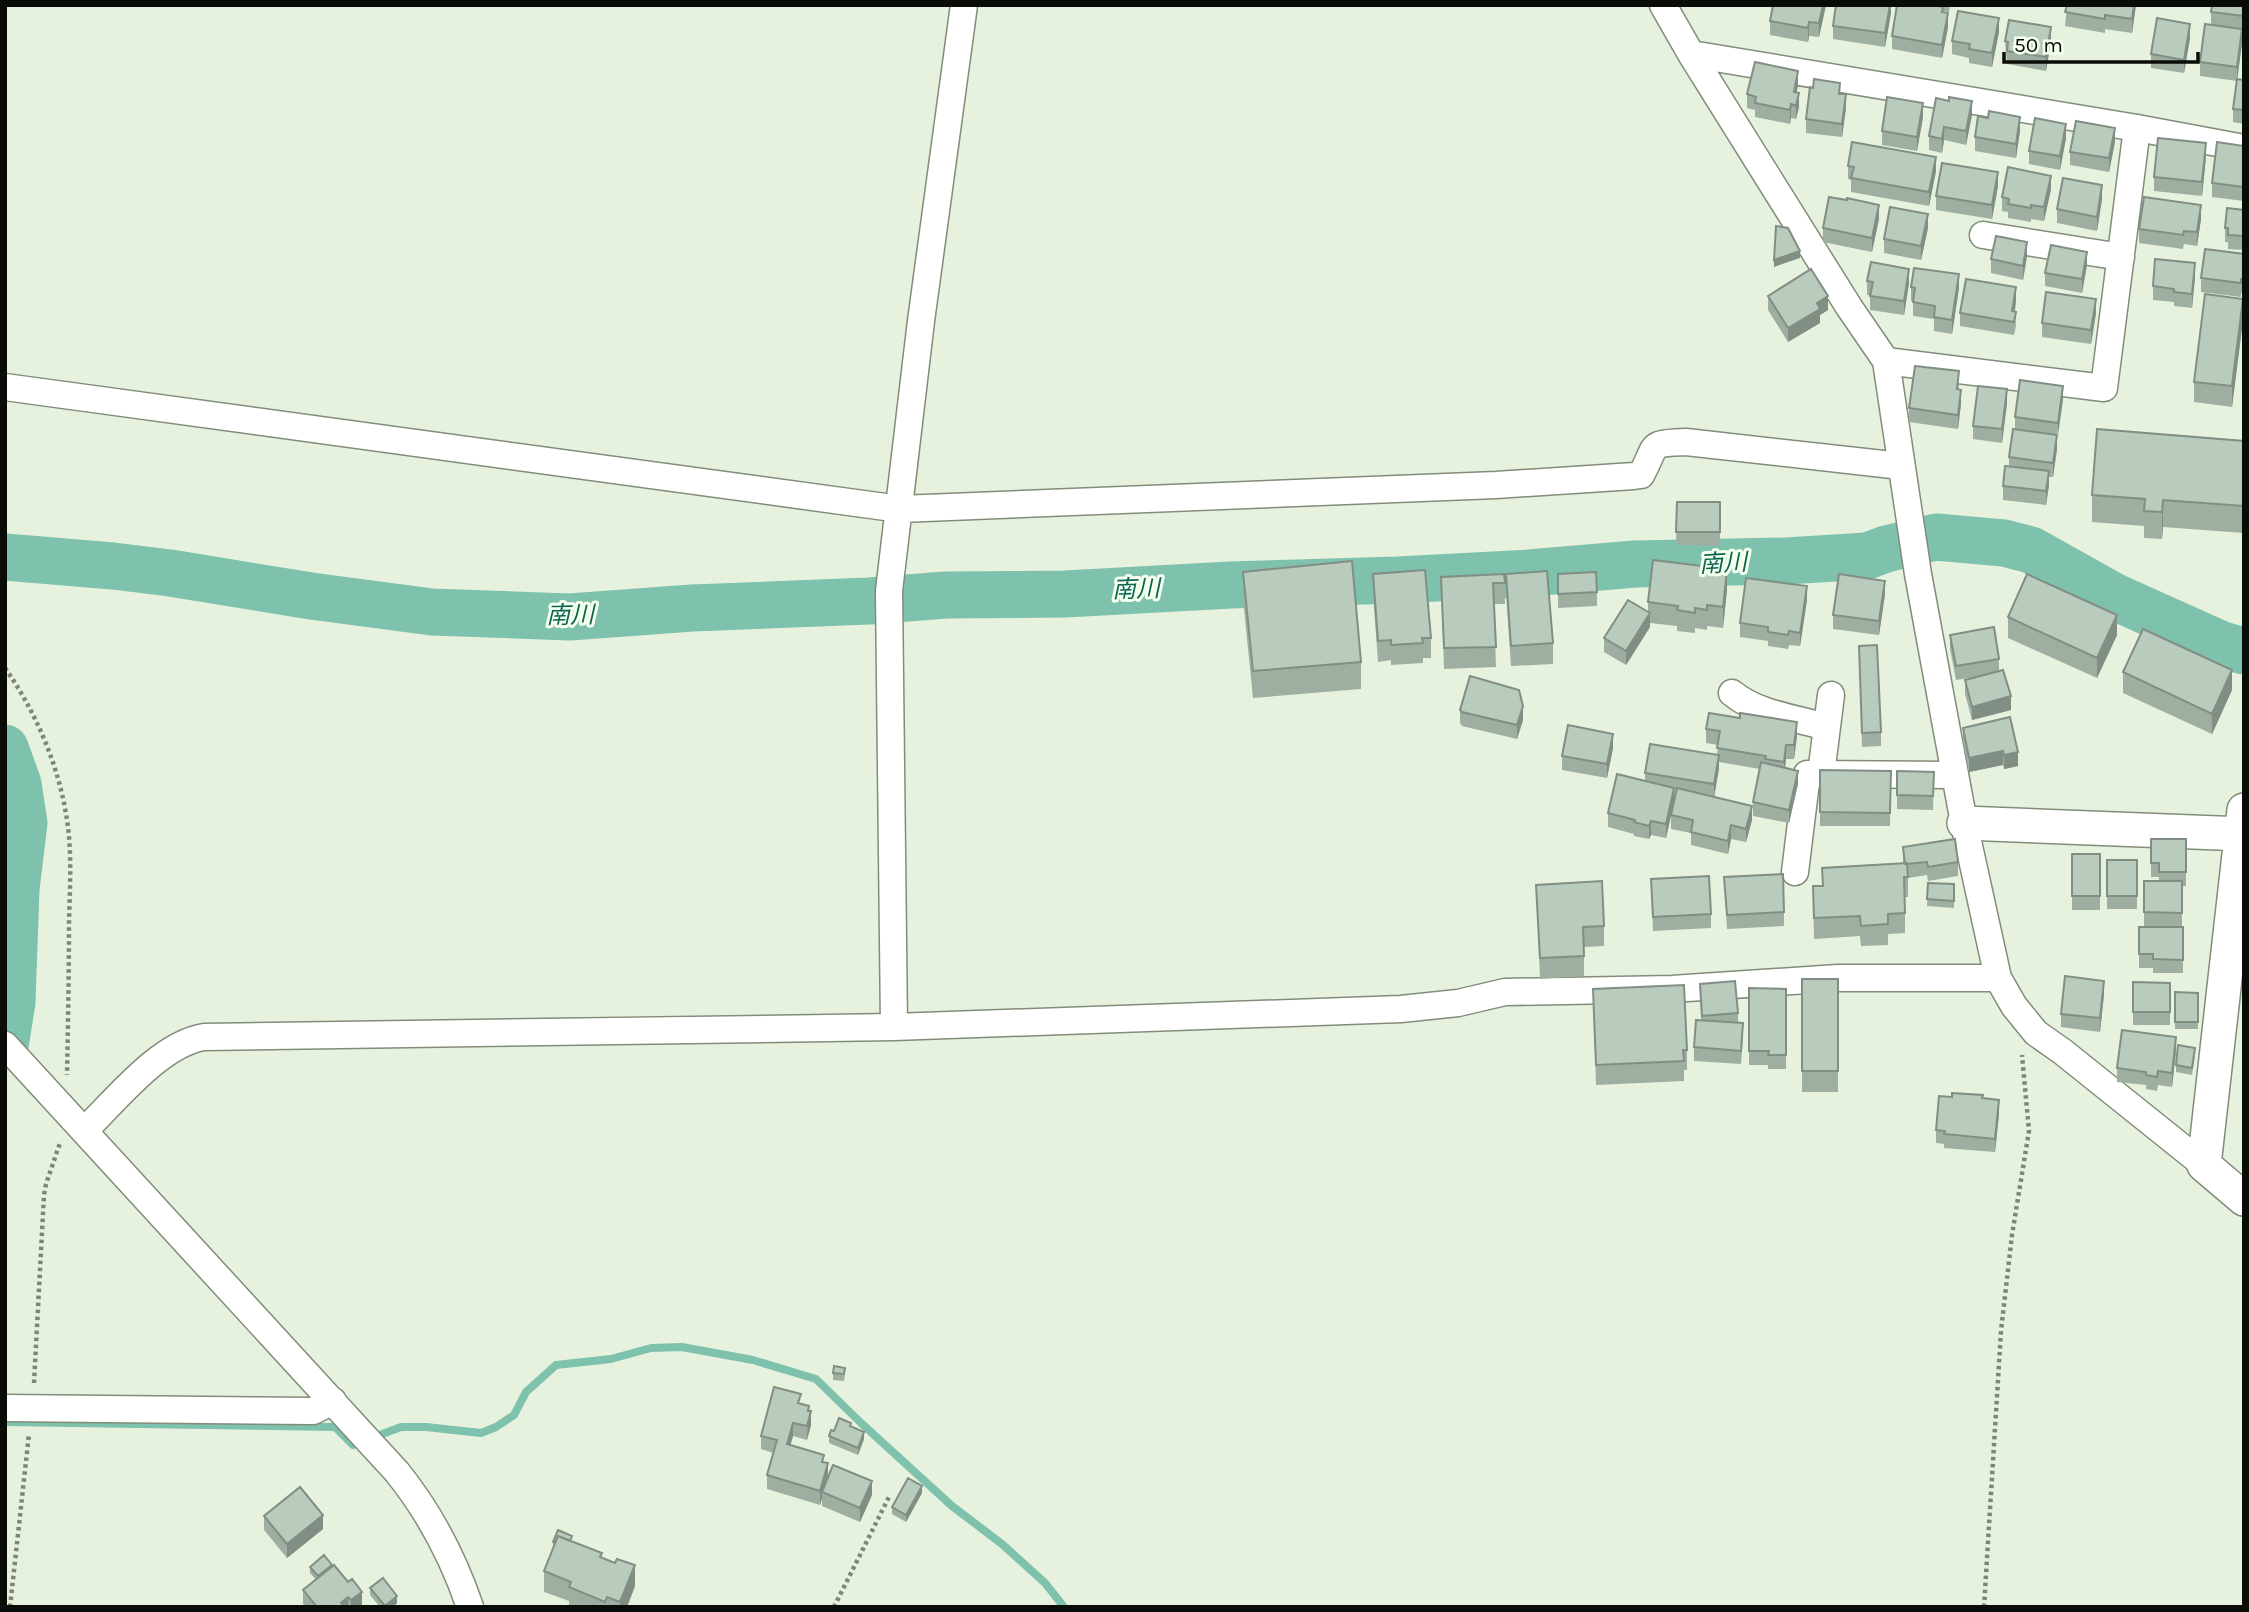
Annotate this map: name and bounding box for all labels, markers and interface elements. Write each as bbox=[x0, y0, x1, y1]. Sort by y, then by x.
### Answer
scale bar bbox=[2004, 21, 2198, 65]
text: 50 m bbox=[2014, 33, 2063, 57]
water label: 南川 bbox=[1698, 548, 1751, 578]
water label: 南川 bbox=[1112, 574, 1163, 604]
water label: 南川 bbox=[546, 601, 597, 629]

